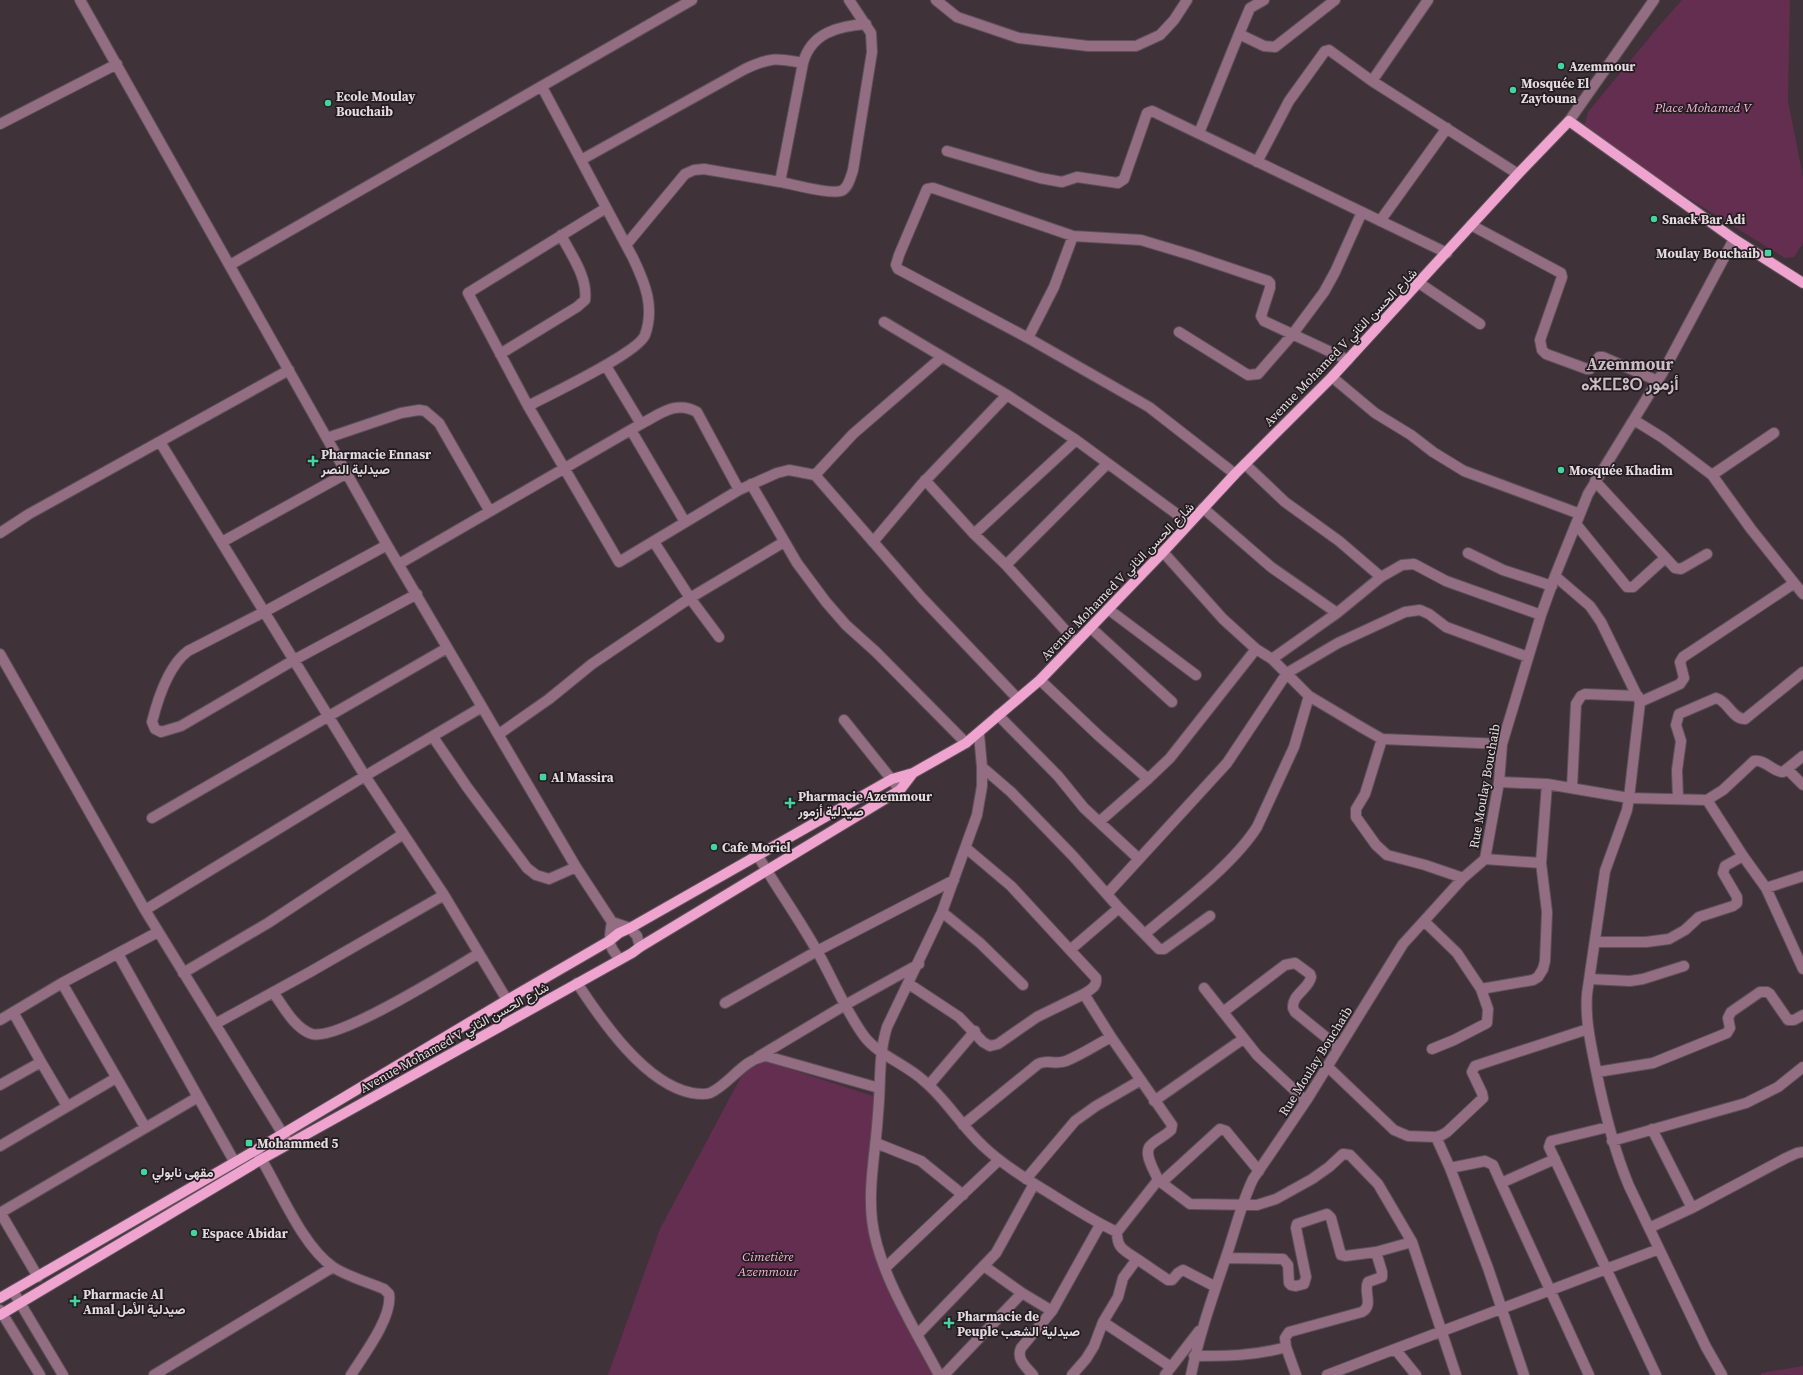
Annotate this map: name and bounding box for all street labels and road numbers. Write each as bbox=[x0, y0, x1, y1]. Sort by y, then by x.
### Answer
street label: Avenue Mohamed V شارع الحسن الثاني bbox=[1260, 265, 1422, 431]
street label: Avenue Mohamed V شارع الحسن الثاني bbox=[1037, 499, 1199, 665]
street label: Rue Moulay Bouchaib bbox=[1465, 723, 1504, 850]
street label: Avenue Mohamed V شارع الحسن الثاني bbox=[357, 978, 553, 1098]
street label: Rue Moulay Bouchaib bbox=[1275, 1003, 1356, 1119]

